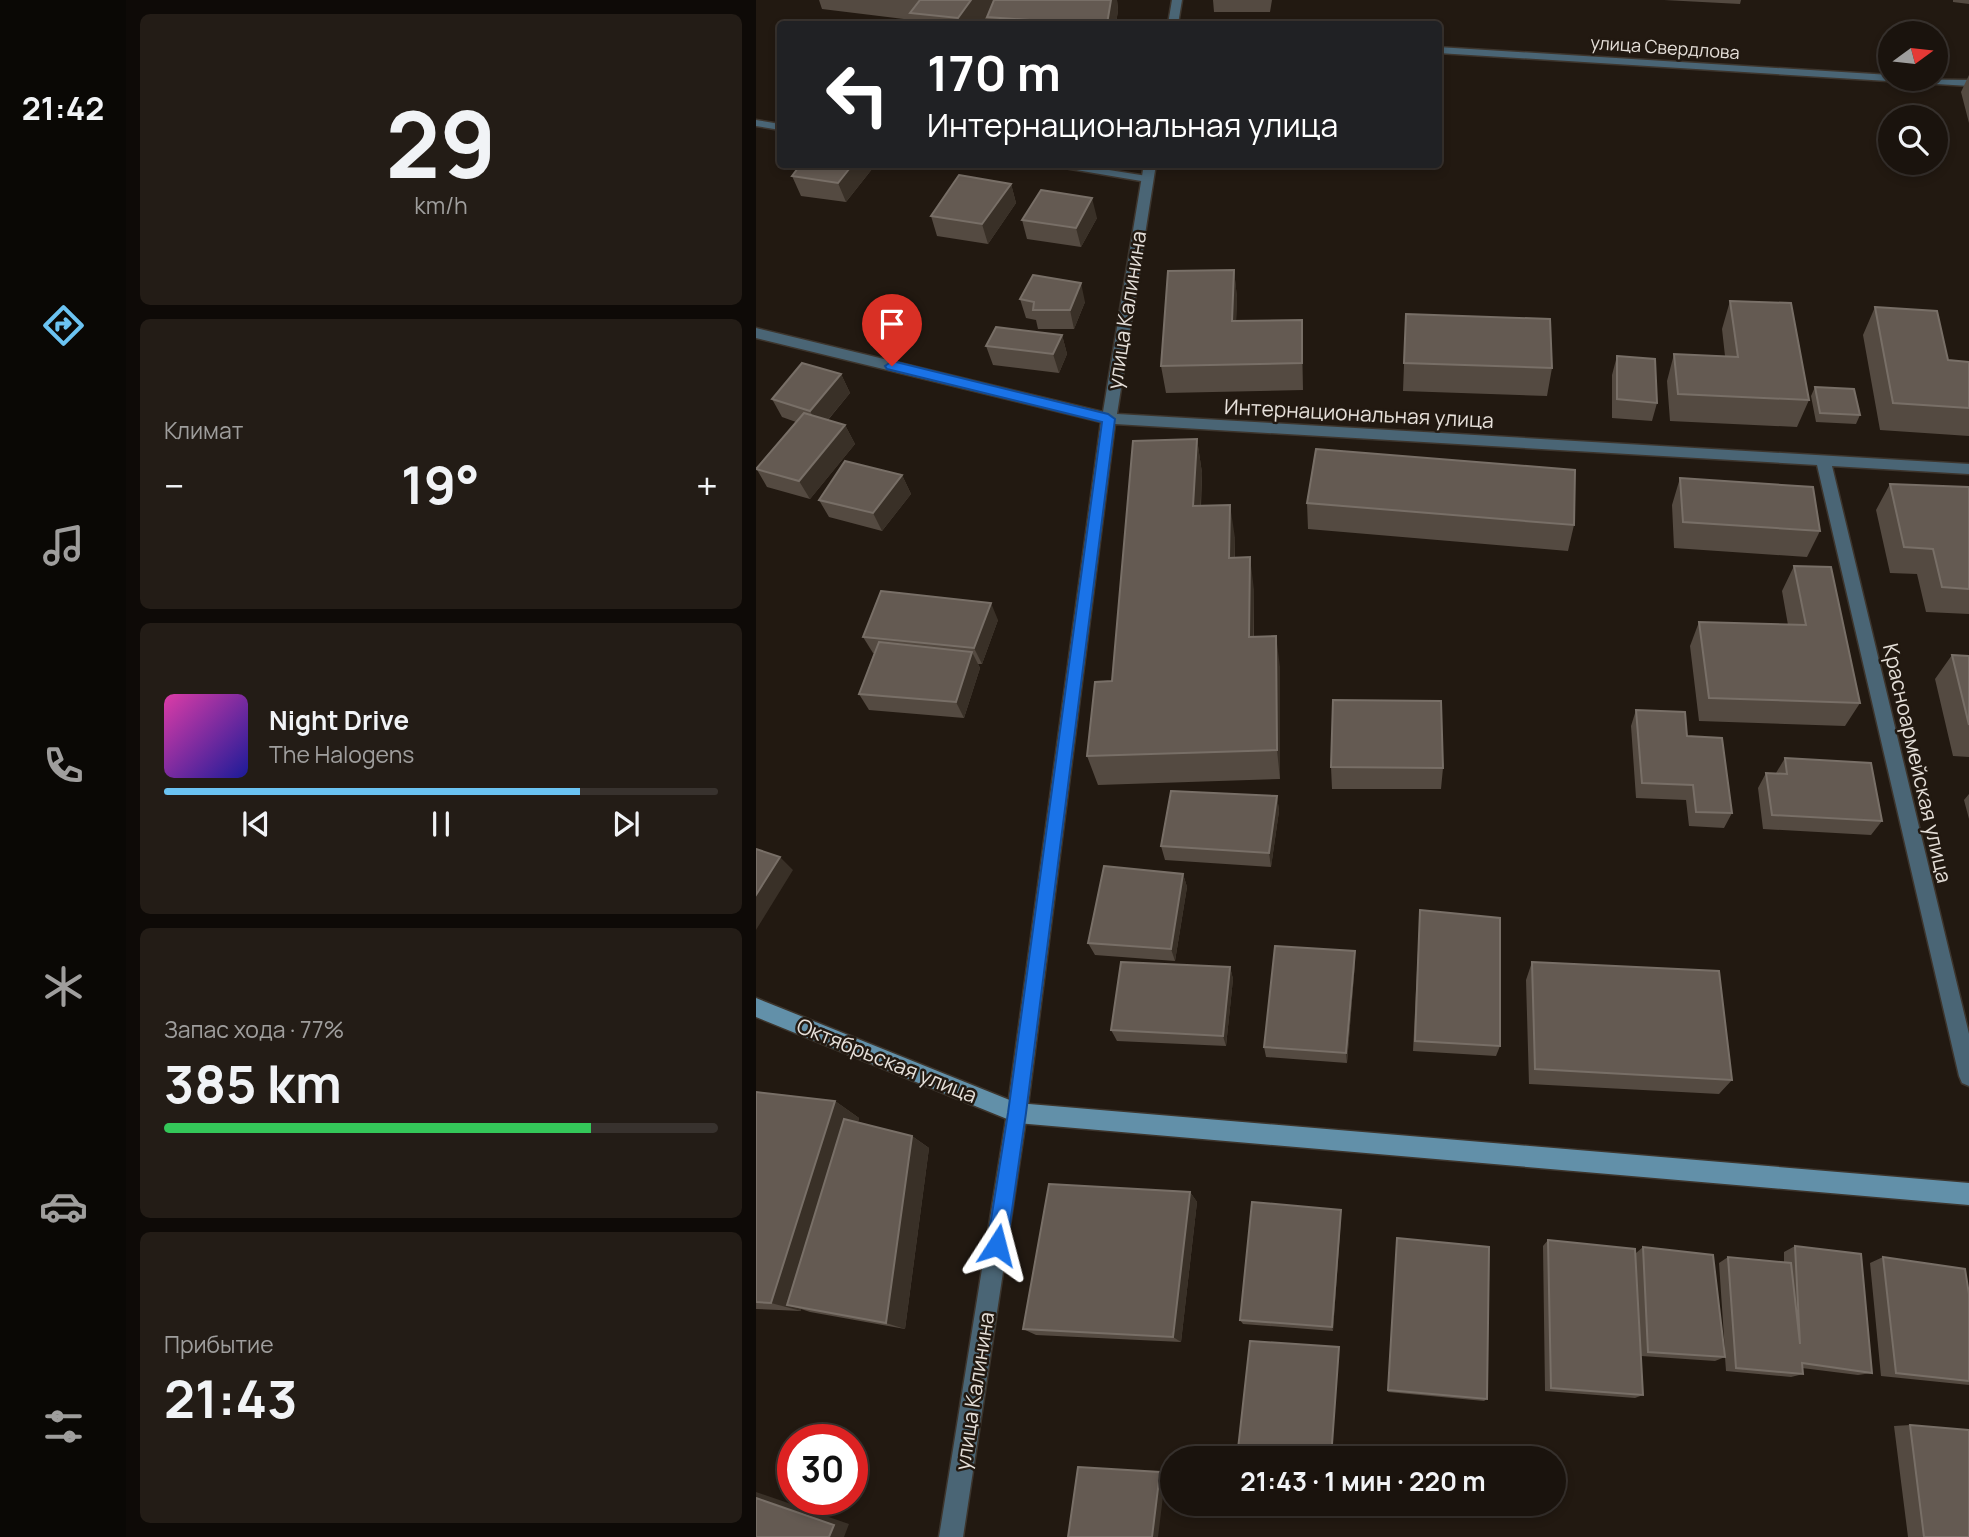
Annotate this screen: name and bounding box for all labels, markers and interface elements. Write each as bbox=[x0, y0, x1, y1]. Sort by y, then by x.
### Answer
north arrow bbox=[1878, 21, 1948, 91]
map controls bbox=[1878, 21, 1948, 175]
street label: улица Свердлова bbox=[1590, 30, 1740, 64]
text: 170 m bbox=[927, 39, 1061, 106]
icon: left bbox=[812, 49, 903, 140]
text: 29 bbox=[386, 81, 496, 205]
text: 21:42 bbox=[22, 86, 104, 130]
text: Интернациональная улица bbox=[927, 103, 1338, 147]
button: search bbox=[1878, 105, 1948, 175]
text: km/h bbox=[414, 189, 468, 221]
street label: улица Калинина bbox=[1100, 229, 1152, 391]
pin bbox=[862, 294, 922, 366]
icon: directions bbox=[39, 301, 88, 350]
icon: arrive bbox=[873, 305, 911, 343]
street label: Интернациональная улица bbox=[1224, 392, 1494, 434]
text: Климат bbox=[164, 414, 243, 446]
text: 19° bbox=[401, 449, 480, 520]
text: − bbox=[164, 459, 185, 511]
text: + bbox=[696, 459, 718, 511]
icon: music bbox=[39, 521, 88, 570]
street label: Красноармейская улица bbox=[1877, 641, 1959, 885]
text: Night Drive bbox=[269, 702, 409, 738]
text: The Halogens bbox=[269, 738, 414, 770]
icon: phone bbox=[39, 741, 88, 790]
icon: previous bbox=[237, 805, 275, 843]
icon: pause bbox=[422, 805, 460, 843]
icon: next bbox=[607, 805, 645, 843]
icon: climate bbox=[39, 962, 88, 1011]
street label: Октябрьская улица bbox=[793, 1011, 981, 1109]
text: Запас хода · 77% bbox=[164, 1013, 344, 1045]
text: 385 km bbox=[164, 1048, 342, 1119]
icon: car bbox=[39, 1182, 88, 1231]
position arrow bbox=[960, 1208, 1034, 1282]
street label: улица Калинина bbox=[948, 1310, 1000, 1472]
text: Прибытие bbox=[164, 1328, 274, 1360]
text: 21:43 bbox=[164, 1363, 297, 1434]
icon: filters bbox=[39, 1402, 88, 1451]
speed limit sign: 30 bbox=[777, 1424, 868, 1515]
text: 21:43 · 1 мин · 220 m bbox=[1240, 1463, 1486, 1499]

